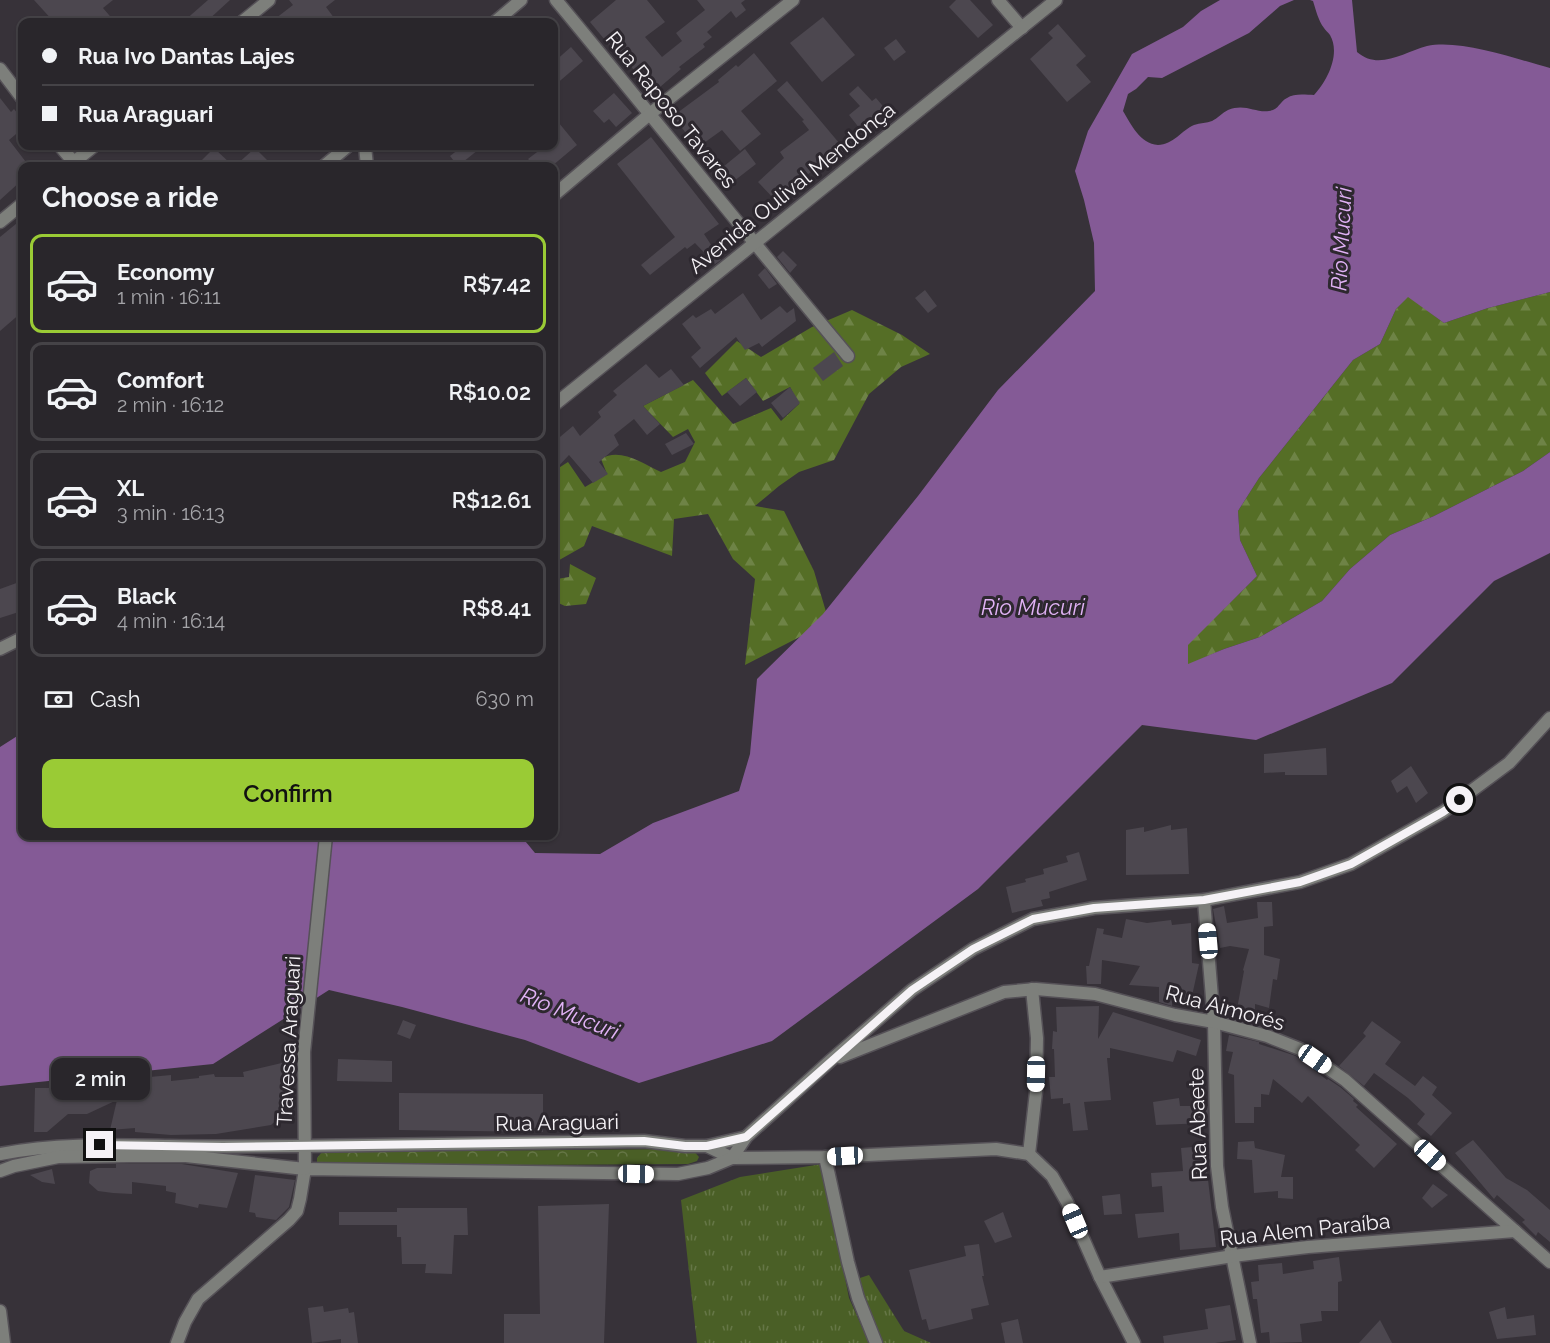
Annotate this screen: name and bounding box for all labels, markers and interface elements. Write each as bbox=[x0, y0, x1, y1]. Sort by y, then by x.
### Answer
street label: Rua Raposo Tavares bbox=[601, 26, 742, 193]
text: Rua Ivo Dantas Lajes bbox=[78, 43, 295, 69]
street label: Avenida Oulival Mendonça bbox=[683, 97, 900, 279]
text: Rua Araguari bbox=[78, 101, 213, 127]
text: Choose a ride bbox=[42, 182, 218, 213]
water label: Rio Mucuri bbox=[1325, 185, 1357, 291]
icon: car bbox=[45, 257, 99, 311]
text: Economy bbox=[117, 259, 215, 285]
text: R$7.42 bbox=[463, 271, 531, 297]
text: 1 min · 16:11 bbox=[117, 285, 221, 309]
icon: car bbox=[45, 365, 99, 419]
text: Comfort bbox=[117, 367, 204, 393]
text: R$10.02 bbox=[448, 379, 531, 405]
text: 2 min · 16:12 bbox=[117, 393, 224, 417]
icon: car bbox=[45, 473, 99, 527]
text: XL bbox=[117, 475, 144, 501]
text: R$12.61 bbox=[452, 487, 531, 513]
text: 3 min · 16:13 bbox=[117, 501, 225, 525]
icon: car bbox=[45, 581, 99, 635]
text: Black bbox=[117, 583, 176, 609]
water label: Rio Mucuri bbox=[981, 594, 1086, 620]
text: R$8.41 bbox=[462, 595, 531, 621]
text: 4 min · 16:14 bbox=[117, 609, 225, 633]
icon: cash bbox=[42, 683, 75, 716]
text: Cash bbox=[90, 686, 141, 712]
text: 630 m bbox=[476, 687, 534, 711]
button: Confirm bbox=[42, 759, 534, 828]
route start bbox=[1446, 786, 1473, 813]
car bbox=[1197, 922, 1219, 960]
street label: Travessa Araguari bbox=[272, 955, 305, 1127]
street label: Rua Aimorés bbox=[1163, 980, 1287, 1035]
water label: Rio Mucuri bbox=[517, 982, 624, 1045]
car bbox=[1295, 1041, 1335, 1077]
car bbox=[1027, 1056, 1045, 1092]
callout: 2 min bbox=[51, 1058, 150, 1100]
text: 2 min bbox=[75, 1067, 126, 1091]
street label: Rua Abaete bbox=[1183, 1068, 1212, 1181]
street label: Rua Araguari bbox=[495, 1109, 619, 1136]
route end bbox=[86, 1131, 113, 1158]
car bbox=[1411, 1136, 1449, 1174]
car bbox=[827, 1146, 863, 1166]
car bbox=[618, 1165, 654, 1183]
car bbox=[1060, 1201, 1090, 1241]
street label: Rua Alem Paraíba bbox=[1219, 1208, 1391, 1251]

